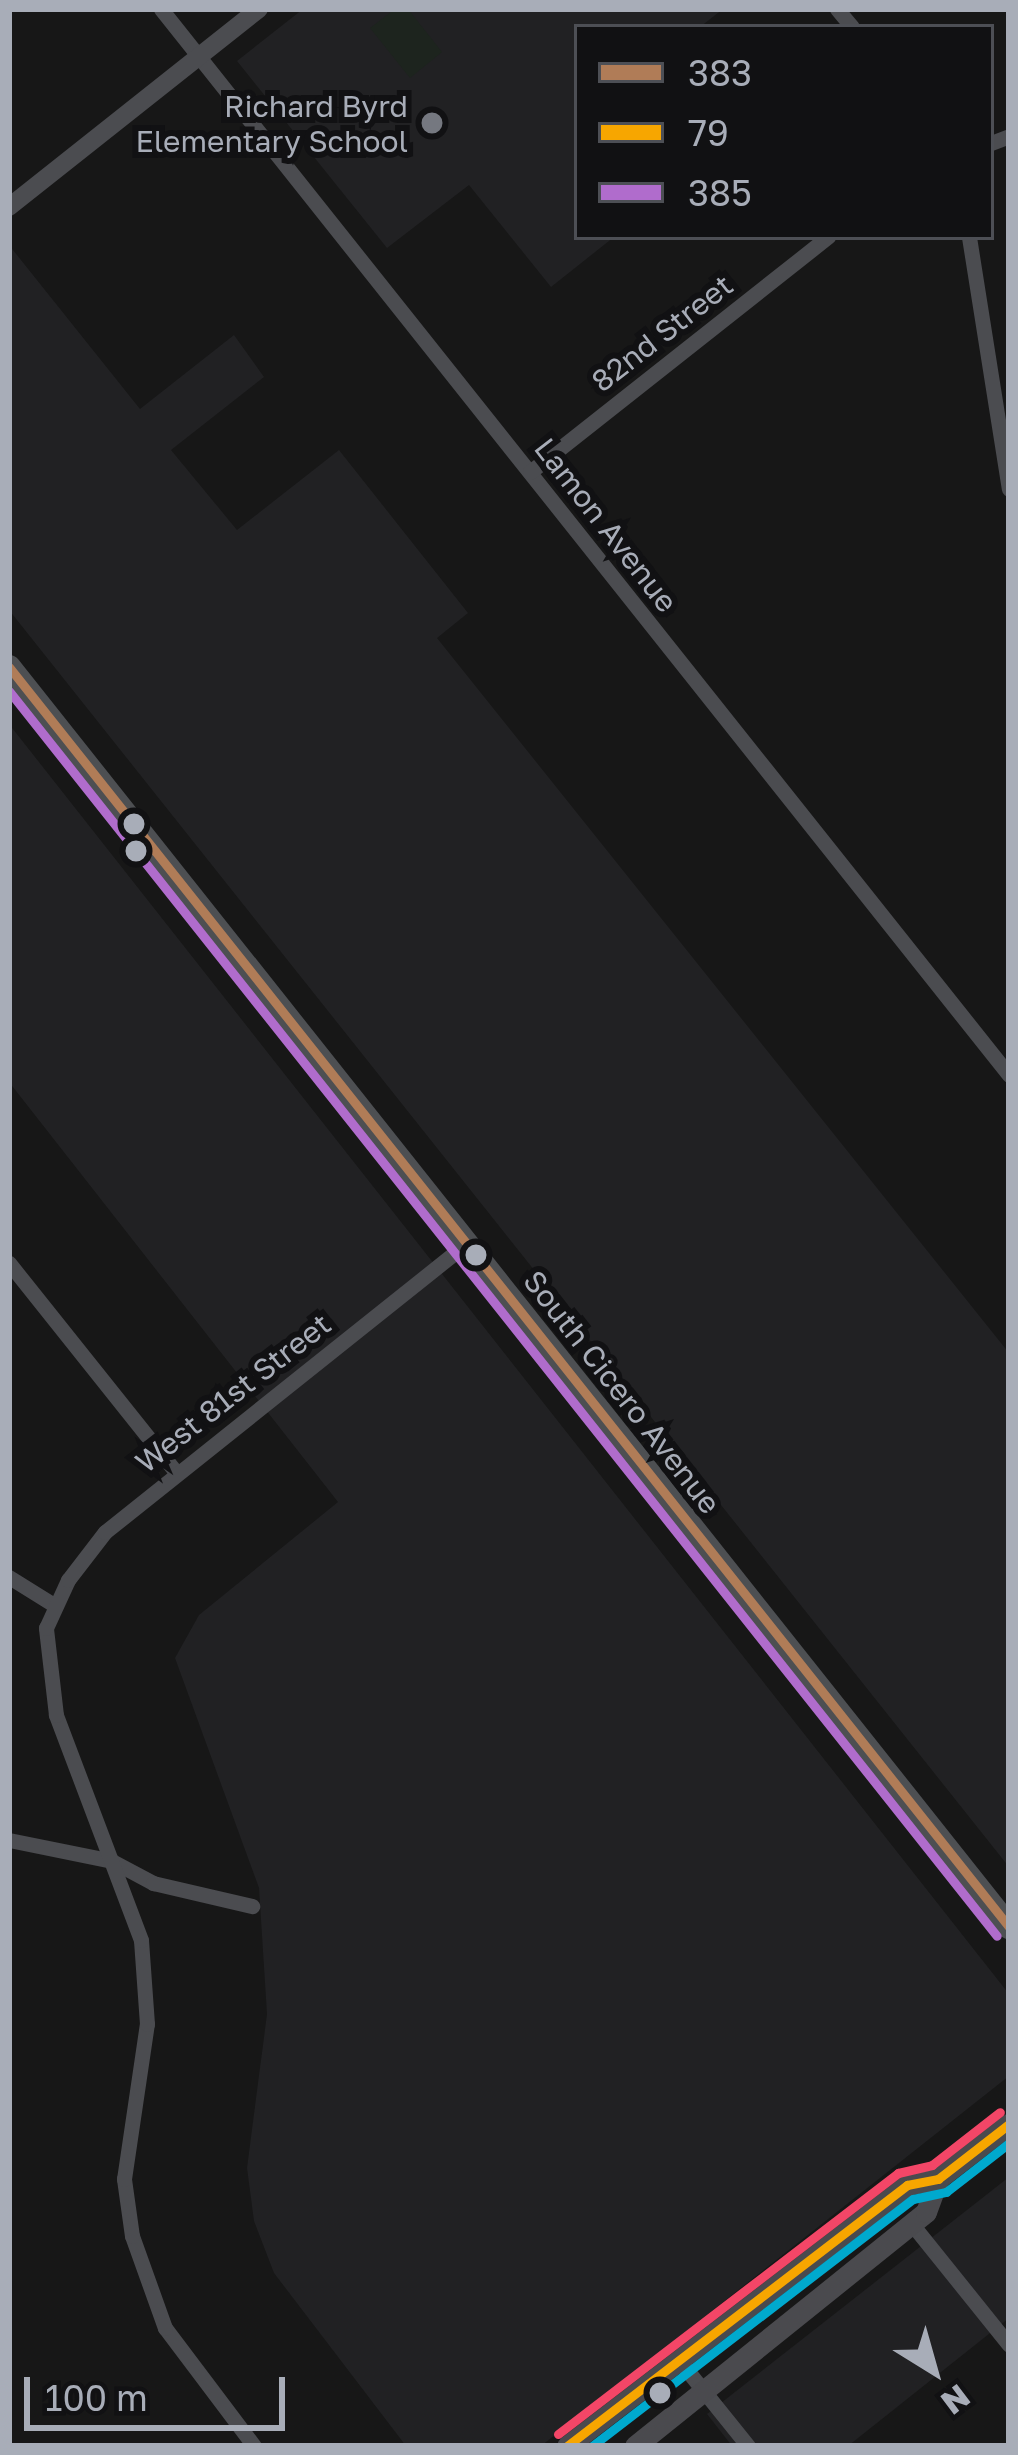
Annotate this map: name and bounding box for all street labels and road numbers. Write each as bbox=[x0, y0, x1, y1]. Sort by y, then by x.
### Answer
street label: 82nd Street bbox=[584, 267, 740, 399]
street label: Lamon Avenue bbox=[527, 431, 685, 619]
street label: South Cicero Avenue bbox=[516, 1263, 728, 1521]
street label: West 81st Street bbox=[128, 1306, 338, 1480]

